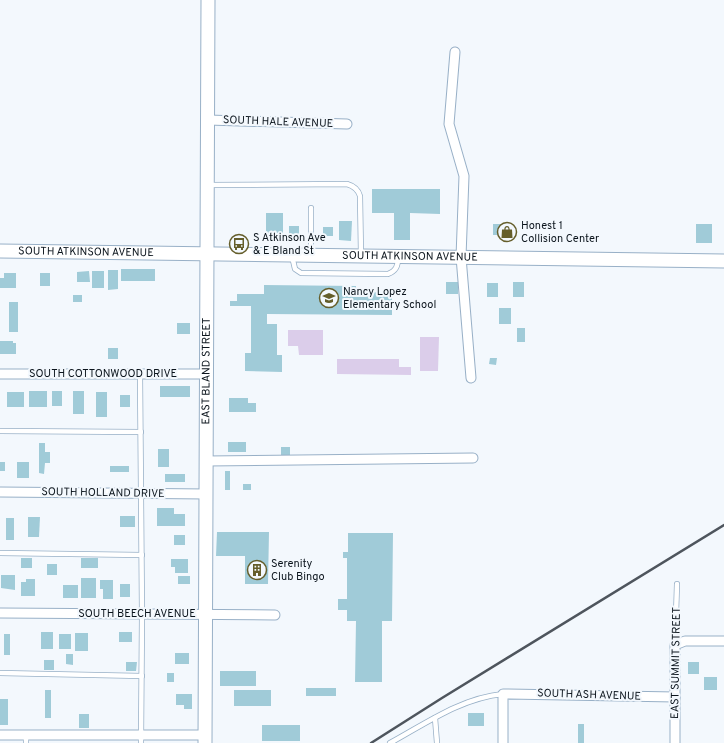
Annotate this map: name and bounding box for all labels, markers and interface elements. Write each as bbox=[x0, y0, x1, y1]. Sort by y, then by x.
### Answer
street label: SOUTH HALE AVENUE bbox=[223, 113, 333, 131]
place label: Honest 1 Collision Center bbox=[521, 219, 600, 246]
shop icon: Honest 1 Collision Center bbox=[496, 221, 518, 243]
place label: S Atkinson Ave & E Bland St bbox=[253, 231, 326, 258]
bus stop icon: S Atkinson Ave & E Bland St bbox=[228, 233, 250, 255]
street label: SOUTH ATKINSON AVENUE bbox=[18, 244, 154, 260]
street label: SOUTH ATKINSON AVENUE bbox=[342, 249, 478, 265]
place label: Nancy Lopez Elementary School bbox=[343, 285, 436, 312]
school or university icon: Nancy Lopez Elementary School bbox=[318, 287, 340, 309]
street label: EAST BLAND STREET bbox=[199, 317, 214, 425]
street label: SOUTH COTTONWOOD DRIVE bbox=[29, 367, 177, 381]
street label: SOUTH HOLLAND DRIVE bbox=[41, 485, 165, 501]
place label: Serenity Club Bingo bbox=[271, 557, 325, 584]
building icon: Serenity Club Bingo bbox=[246, 559, 268, 581]
street label: SOUTH BEECH AVENUE bbox=[78, 607, 196, 621]
street label: EAST SUMMIT STREET bbox=[668, 607, 684, 719]
street label: SOUTH ASH AVENUE bbox=[537, 686, 641, 704]

